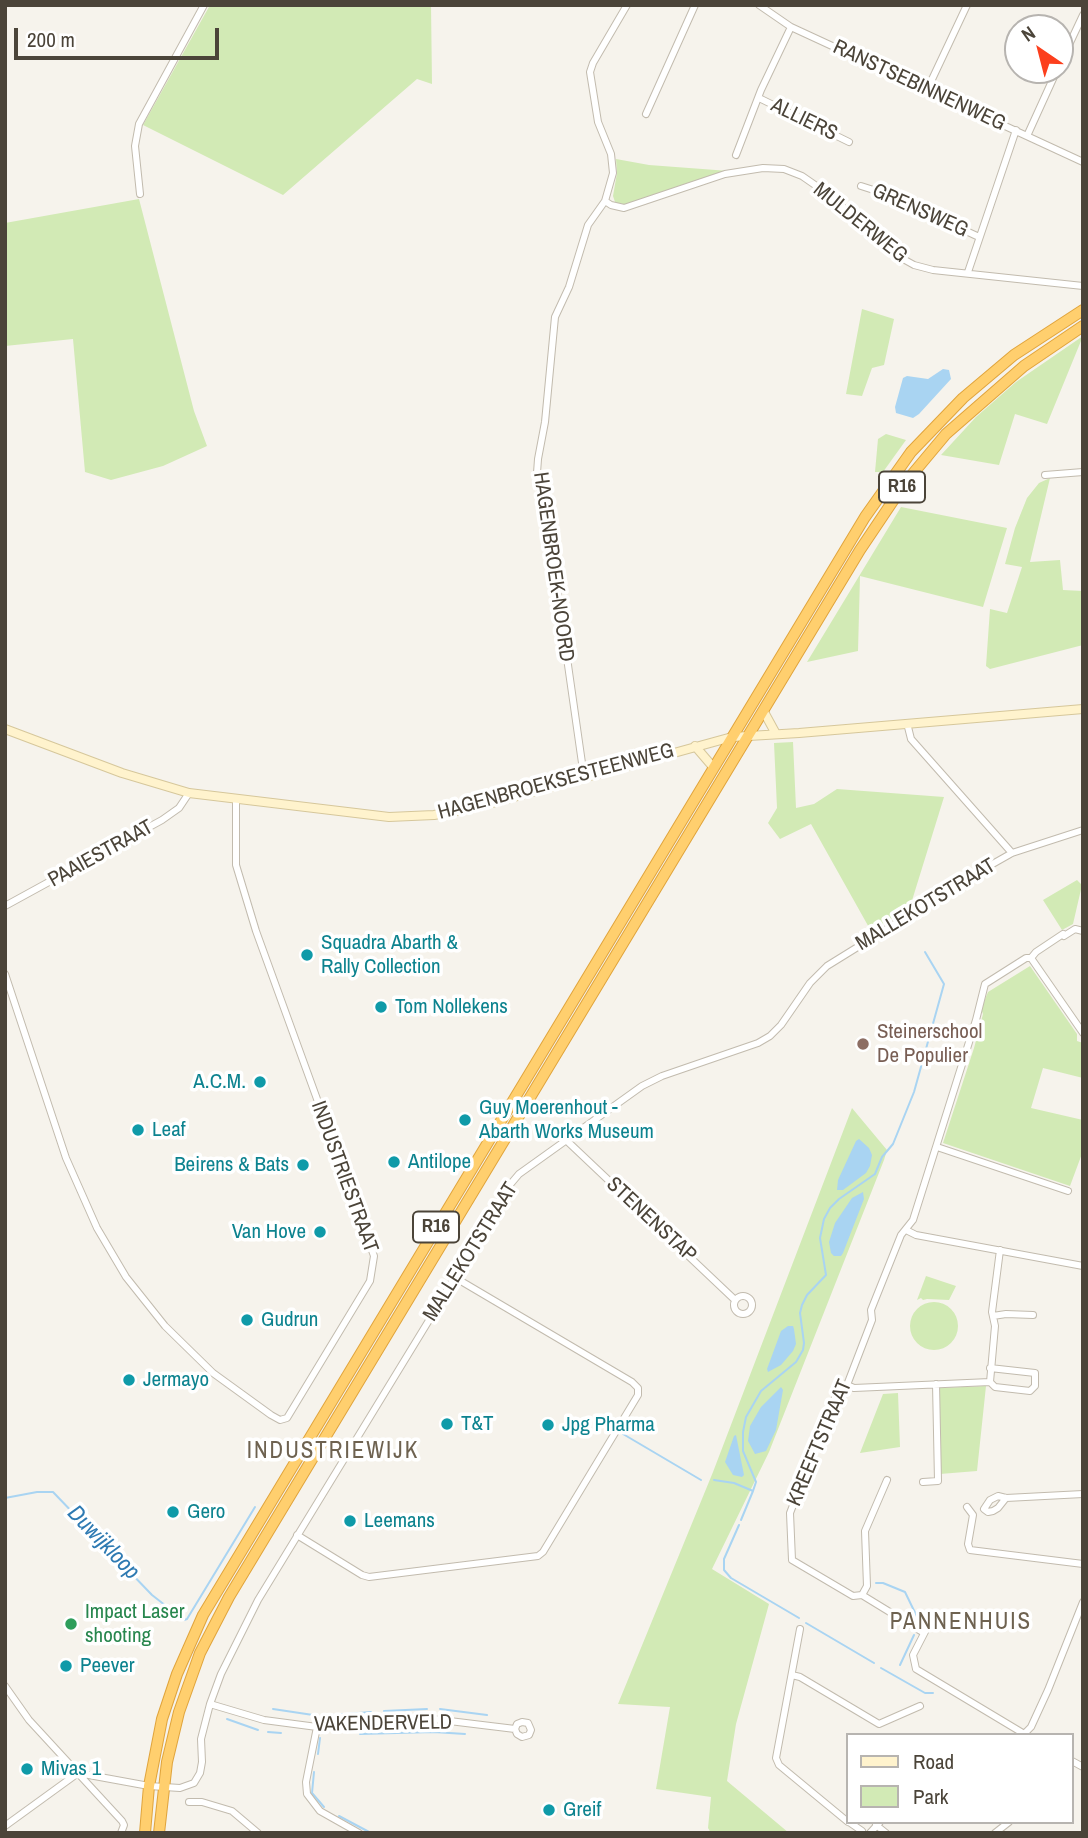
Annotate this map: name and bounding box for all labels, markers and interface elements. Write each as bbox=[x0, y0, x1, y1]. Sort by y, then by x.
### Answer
scale bar bbox=[18, 14, 222, 58]
north arrow bbox=[1004, 14, 1074, 84]
text: N bbox=[1016, 20, 1040, 47]
text: 200 m bbox=[27, 25, 75, 54]
street label: RANSTSEBINNENWEG bbox=[829, 35, 1009, 137]
street label: ALLIERS bbox=[767, 93, 841, 147]
street label: MULDERWEG bbox=[808, 177, 912, 269]
street label: GRENSWEG bbox=[868, 179, 972, 243]
street label: HAGENBROEK-NOORD bbox=[527, 471, 579, 663]
road number: R16 bbox=[879, 472, 925, 502]
street label: HAGENBROEKSESTEENWEG bbox=[435, 738, 677, 826]
street label: PAAIESTRAAT bbox=[44, 815, 158, 893]
street label: MALLEKOTSTRAAT bbox=[852, 853, 1000, 957]
place label: Squadra Abarth & Rally Collection bbox=[321, 930, 458, 980]
marker: Squadra Abarth & Rally Collection bbox=[299, 947, 315, 963]
place label: Tom Nollekens bbox=[395, 994, 508, 1020]
marker: Tom Nollekens bbox=[373, 999, 389, 1015]
place label: Steinerschool De Populier bbox=[877, 1019, 982, 1069]
marker: Steinerschool De Populier bbox=[855, 1036, 871, 1052]
place label: A.C.M. bbox=[193, 1069, 246, 1095]
marker: A.C.M. bbox=[252, 1074, 268, 1090]
place label: Guy Moerenhout - Abarth Works Museum bbox=[479, 1095, 654, 1145]
street label: INDUSTRIESTRAAT bbox=[305, 1098, 383, 1256]
marker: Guy Moerenhout - Abarth Works Museum bbox=[457, 1112, 473, 1128]
place label: Leaf bbox=[152, 1117, 186, 1143]
marker: Leaf bbox=[130, 1122, 146, 1138]
place label: Antilope bbox=[408, 1149, 471, 1175]
place label: Beirens & Bats bbox=[174, 1152, 289, 1178]
marker: Antilope bbox=[386, 1154, 402, 1170]
marker: Beirens & Bats bbox=[295, 1157, 311, 1173]
street label: STENENSTAP bbox=[601, 1172, 701, 1268]
street label: MALLEKOTSTRAAT bbox=[418, 1178, 524, 1326]
road number: R16 bbox=[413, 1212, 459, 1242]
place label: Van Hove bbox=[232, 1219, 306, 1245]
marker: Van Hove bbox=[312, 1224, 328, 1240]
place label: Gudrun bbox=[261, 1307, 318, 1333]
marker: Gudrun bbox=[239, 1312, 255, 1328]
place label: Jermayo bbox=[143, 1367, 209, 1393]
marker: Jermayo bbox=[121, 1372, 137, 1388]
street label: KREEFTSTRAAT bbox=[782, 1376, 858, 1510]
place label: T&T bbox=[461, 1411, 494, 1437]
place label: Jpg Pharma bbox=[562, 1412, 655, 1438]
marker: T&T bbox=[439, 1416, 455, 1432]
marker: Jpg Pharma bbox=[540, 1417, 556, 1433]
district label: INDUSTRIEWIJK bbox=[248, 1438, 418, 1466]
place label: Gero bbox=[187, 1499, 225, 1525]
water label: Duwijkloop bbox=[61, 1500, 145, 1586]
marker: Gero bbox=[165, 1504, 181, 1520]
place label: Leemans bbox=[364, 1508, 435, 1534]
marker: Leemans bbox=[342, 1513, 358, 1529]
place label: Impact Laser shooting bbox=[85, 1599, 185, 1649]
district label: PANNENHUIS bbox=[891, 1609, 1031, 1637]
marker: Impact Laser shooting bbox=[63, 1616, 79, 1632]
place label: Peever bbox=[80, 1653, 135, 1679]
marker: Peever bbox=[58, 1658, 74, 1674]
street label: VAKENDERVELD bbox=[314, 1710, 452, 1738]
legend bbox=[846, 1733, 1074, 1824]
text: Road bbox=[913, 1747, 954, 1776]
place label: Mivas 1 bbox=[41, 1756, 101, 1782]
marker: Mivas 1 bbox=[19, 1761, 35, 1777]
text: Park bbox=[913, 1782, 948, 1811]
place label: Greif bbox=[563, 1797, 601, 1823]
marker: Greif bbox=[541, 1802, 557, 1818]

